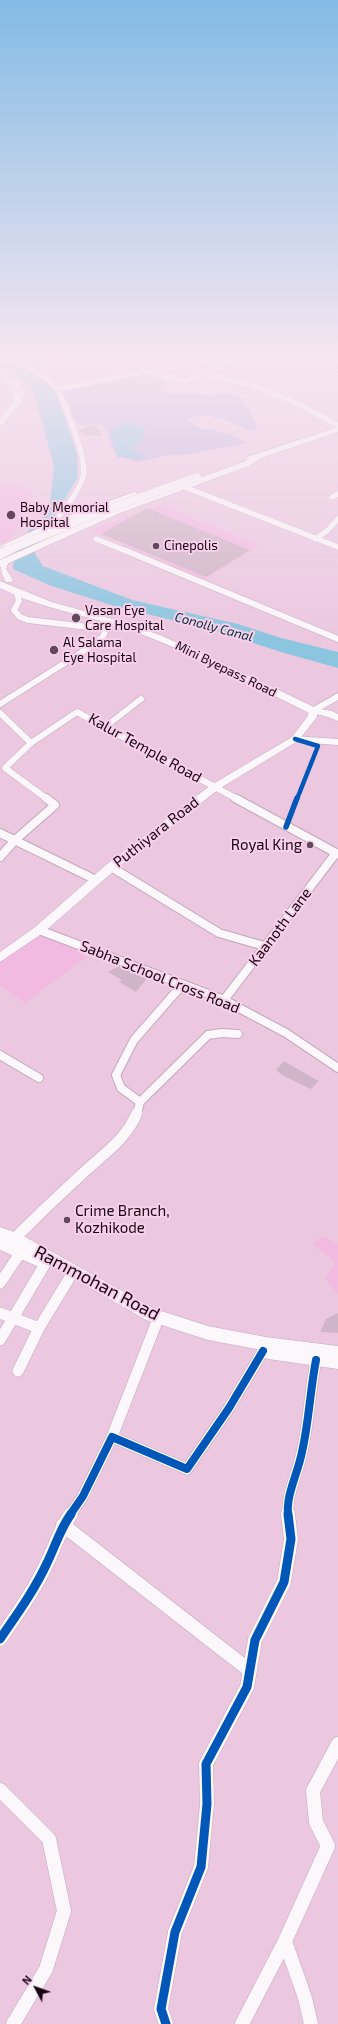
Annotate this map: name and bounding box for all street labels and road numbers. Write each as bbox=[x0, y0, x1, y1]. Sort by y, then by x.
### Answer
street label: Mini Byepass Road bbox=[173, 638, 279, 700]
street label: Kalur Temple Road bbox=[85, 709, 205, 787]
street label: Puthiyara Road bbox=[110, 793, 202, 871]
street label: Kaanoth Lane bbox=[245, 884, 315, 970]
street label: Sabha School Cross Road bbox=[77, 937, 243, 1017]
street label: Rammohan Road bbox=[31, 1241, 163, 1325]

